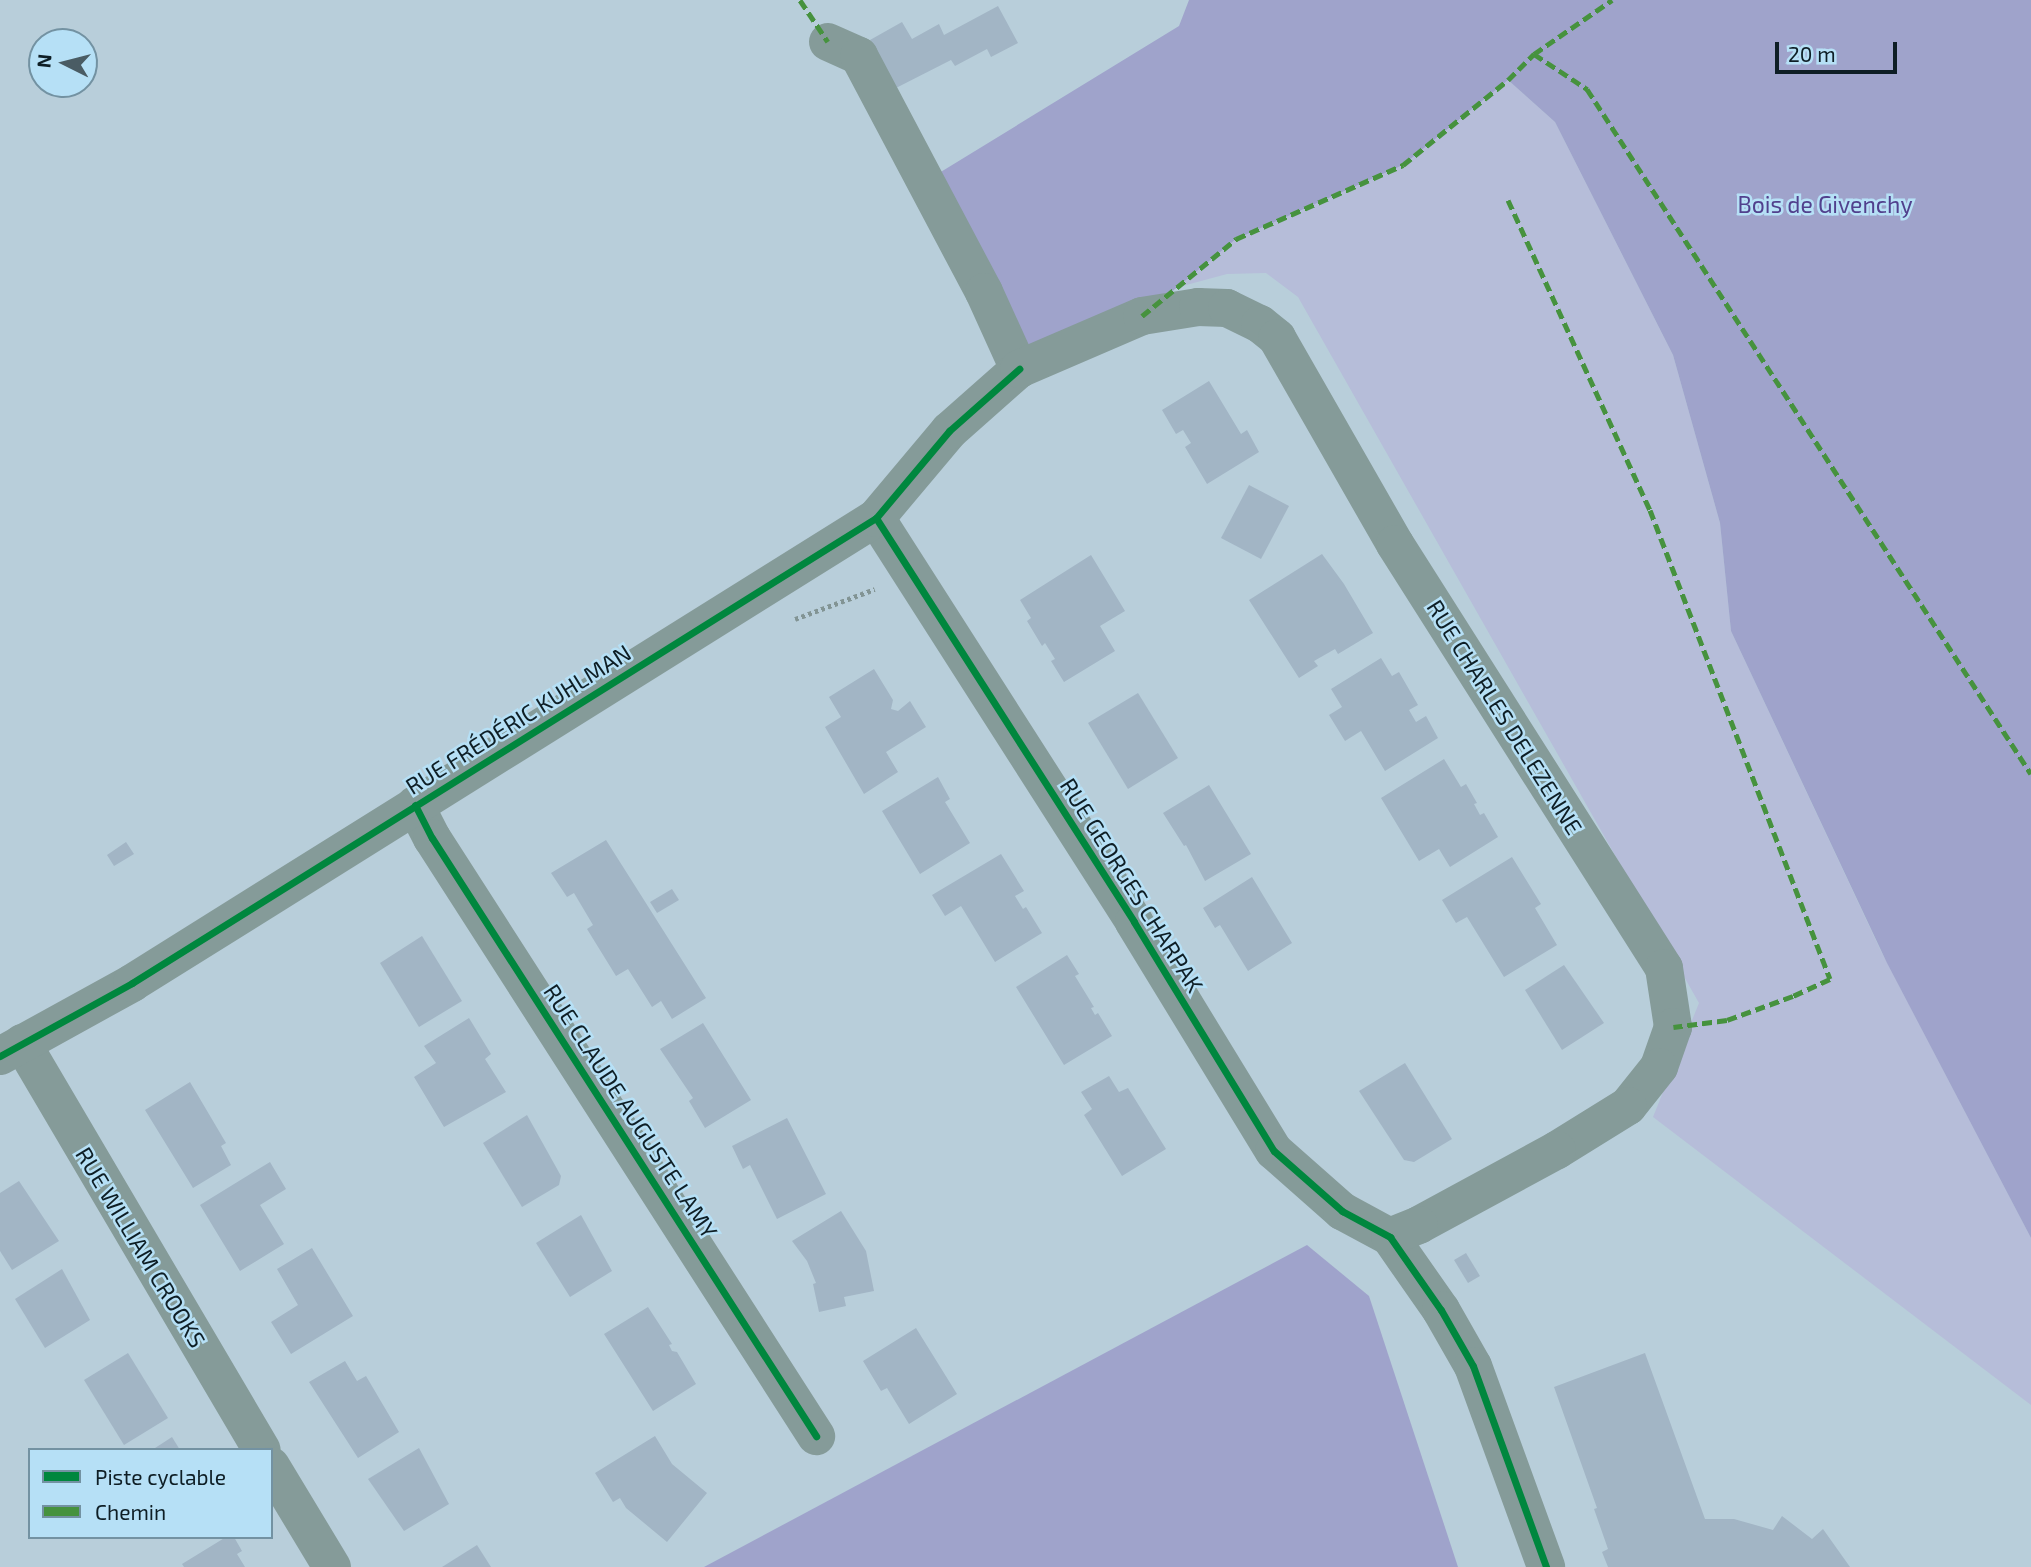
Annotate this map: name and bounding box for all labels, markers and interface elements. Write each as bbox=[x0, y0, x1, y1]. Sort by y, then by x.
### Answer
north arrow bbox=[28, 28, 98, 98]
scale bar bbox=[1779, 28, 1902, 72]
text: 20 m bbox=[1788, 41, 1836, 66]
text: N bbox=[31, 53, 56, 69]
park label: Bois de Givenchy bbox=[1737, 190, 1913, 218]
street label: RUE CHARLES DELEZENNE bbox=[1421, 595, 1589, 839]
street label: RUE FRÉDÉRIC KUHLMAN bbox=[400, 638, 636, 800]
street label: RUE GEORGES CHARPAK bbox=[1055, 773, 1209, 997]
street label: RUE CLAUDE AUGUSTE LAMY bbox=[538, 978, 724, 1244]
street label: RUE WILLIAM CROOKS bbox=[70, 1142, 212, 1352]
legend bbox=[28, 1448, 273, 1539]
text: Piste cyclable bbox=[95, 1464, 226, 1489]
text: Chemin bbox=[95, 1499, 166, 1524]

